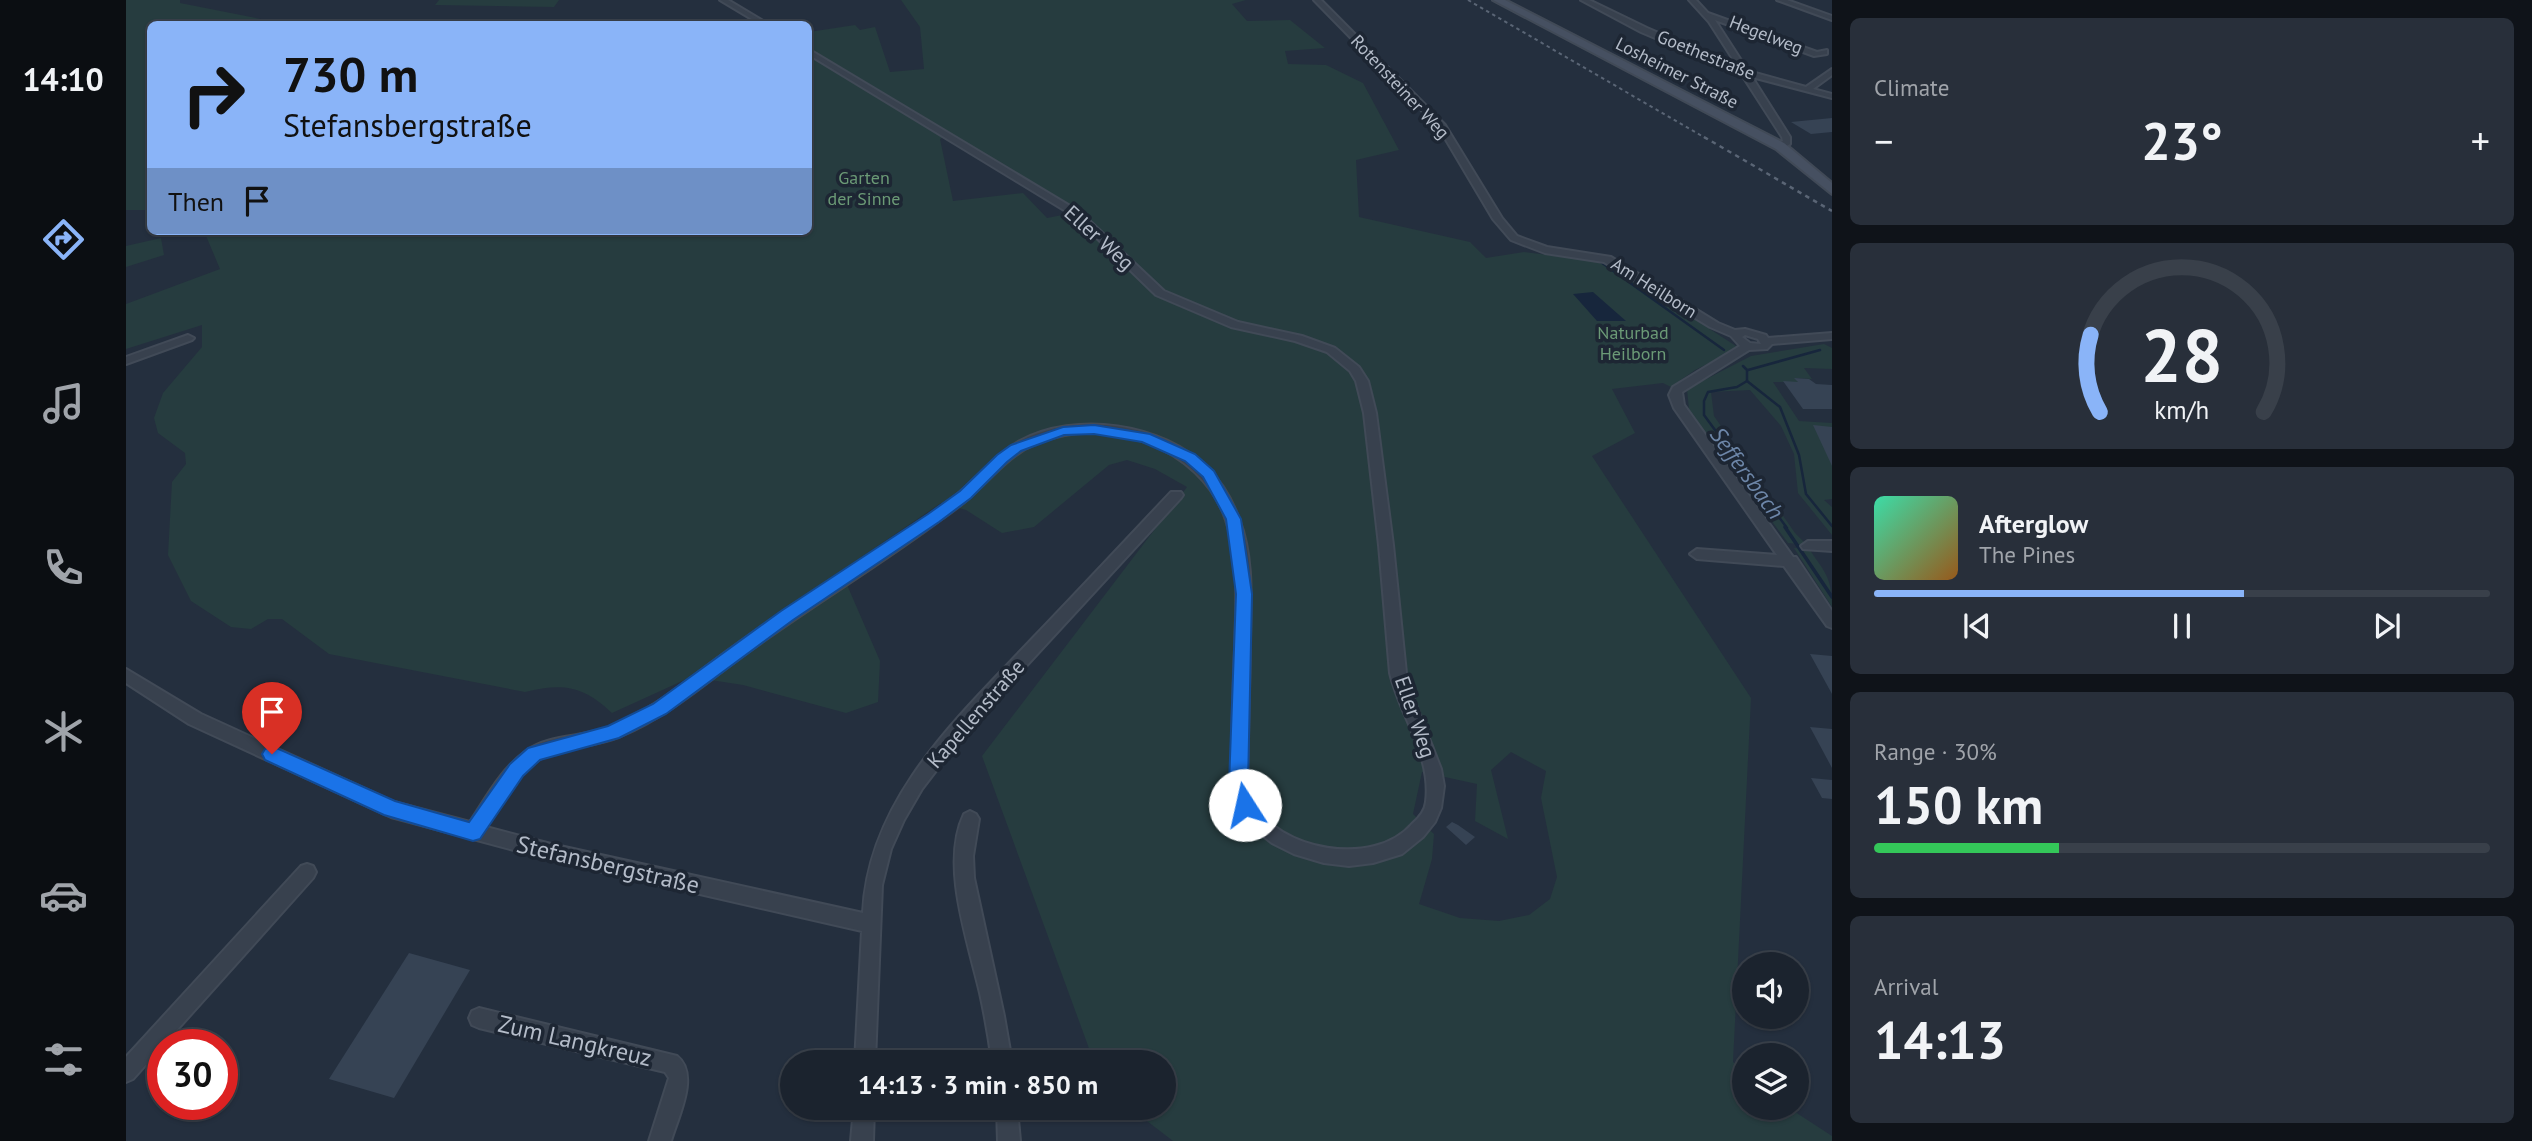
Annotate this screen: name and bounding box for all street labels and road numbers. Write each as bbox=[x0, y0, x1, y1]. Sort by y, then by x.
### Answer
street label: Hegelweg bbox=[1726, 10, 1806, 59]
street label: Goethestraße bbox=[1654, 24, 1758, 85]
street label: Rotensteiner Weg bbox=[1346, 30, 1455, 144]
street label: Losheimer Straße bbox=[1612, 32, 1742, 113]
street label: Eller Weg bbox=[1059, 199, 1140, 276]
street label: Am Heilborn bbox=[1607, 252, 1701, 323]
street label: Kapellenstraße bbox=[921, 654, 1030, 774]
street label: Eller Weg bbox=[1389, 672, 1442, 761]
street label: Stefansbergstraße bbox=[514, 828, 702, 901]
street label: Zum Langkreuz bbox=[495, 1008, 655, 1073]

